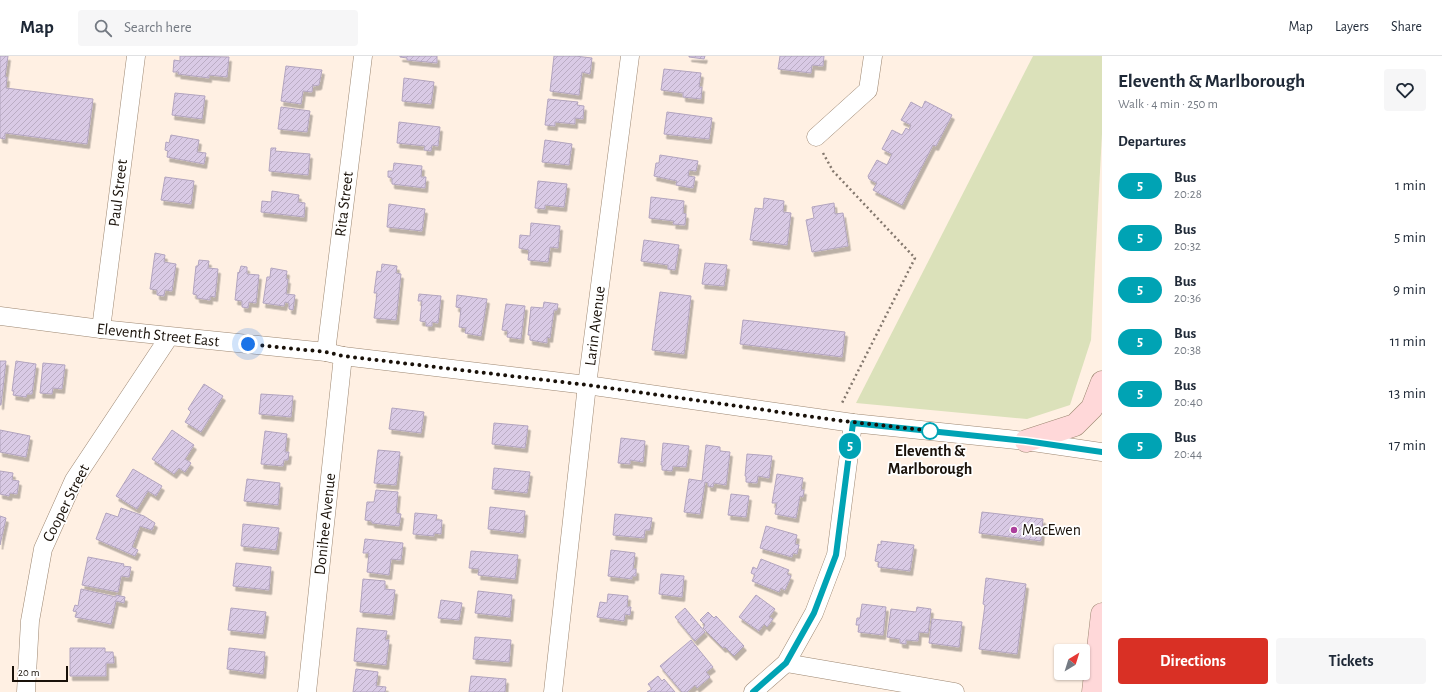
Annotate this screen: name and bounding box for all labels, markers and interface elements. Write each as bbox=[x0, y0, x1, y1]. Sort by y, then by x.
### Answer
search box bbox=[78, 10, 358, 46]
icon: search bbox=[92, 17, 114, 39]
text: Map bbox=[20, 18, 54, 37]
text: Search here bbox=[124, 20, 192, 35]
text: Map bbox=[1288, 20, 1313, 34]
text: Layers bbox=[1335, 20, 1369, 34]
text: Share bbox=[1391, 20, 1422, 34]
button: heart bbox=[1384, 69, 1426, 111]
text: Eleventh & Marlborough bbox=[1118, 72, 1305, 91]
text: Walk · 4 min · 250 m bbox=[1118, 98, 1218, 111]
text: Departures bbox=[1118, 134, 1186, 149]
street label: Paul Street bbox=[106, 158, 130, 228]
street label: Rita Street bbox=[332, 170, 356, 238]
text: Bus bbox=[1174, 170, 1196, 185]
text: 1 min bbox=[1395, 178, 1426, 193]
text: 5 bbox=[1137, 179, 1143, 193]
text: 20:28 bbox=[1174, 188, 1202, 201]
text: Bus bbox=[1174, 222, 1196, 237]
text: 5 min bbox=[1394, 230, 1426, 245]
text: 5 bbox=[1137, 231, 1143, 245]
text: 20:32 bbox=[1174, 240, 1201, 253]
text: Bus bbox=[1174, 274, 1196, 289]
text: 9 min bbox=[1393, 282, 1426, 297]
text: 5 bbox=[1137, 283, 1143, 297]
street label: Larin Avenue bbox=[582, 285, 608, 367]
text: 20:36 bbox=[1174, 292, 1201, 305]
street label: Eleventh Street East bbox=[96, 321, 220, 349]
text: Bus bbox=[1174, 326, 1196, 341]
your location bbox=[238, 334, 258, 354]
text: 11 min bbox=[1390, 334, 1426, 349]
text: 5 bbox=[1137, 335, 1143, 349]
text: 20:38 bbox=[1174, 344, 1201, 357]
text: Bus bbox=[1174, 378, 1196, 393]
text: 13 min bbox=[1389, 386, 1426, 401]
text: 5 bbox=[1137, 387, 1143, 401]
text: 20:40 bbox=[1174, 396, 1203, 409]
marker: Eleventh & Marlborough bbox=[921, 422, 939, 440]
text: Bus bbox=[1174, 430, 1196, 445]
line badge: 5 bbox=[837, 433, 863, 459]
text: 17 min bbox=[1389, 438, 1426, 453]
text: 5 bbox=[847, 439, 853, 453]
text: 5 bbox=[1137, 439, 1143, 453]
place label: Eleventh & Marlborough bbox=[888, 443, 972, 477]
text: 20:44 bbox=[1174, 448, 1202, 461]
street label: Cooper Street bbox=[40, 462, 92, 544]
street label: Donihee Avenue bbox=[312, 472, 338, 576]
place label: MacEwen bbox=[1022, 522, 1081, 538]
marker: MacEwen bbox=[1009, 525, 1019, 535]
button: Directions bbox=[1118, 638, 1268, 684]
button: Tickets bbox=[1276, 638, 1426, 684]
north arrow bbox=[1054, 644, 1090, 680]
map controls bbox=[1054, 644, 1090, 680]
scale bar bbox=[12, 664, 68, 683]
text: 20 m bbox=[18, 667, 39, 678]

